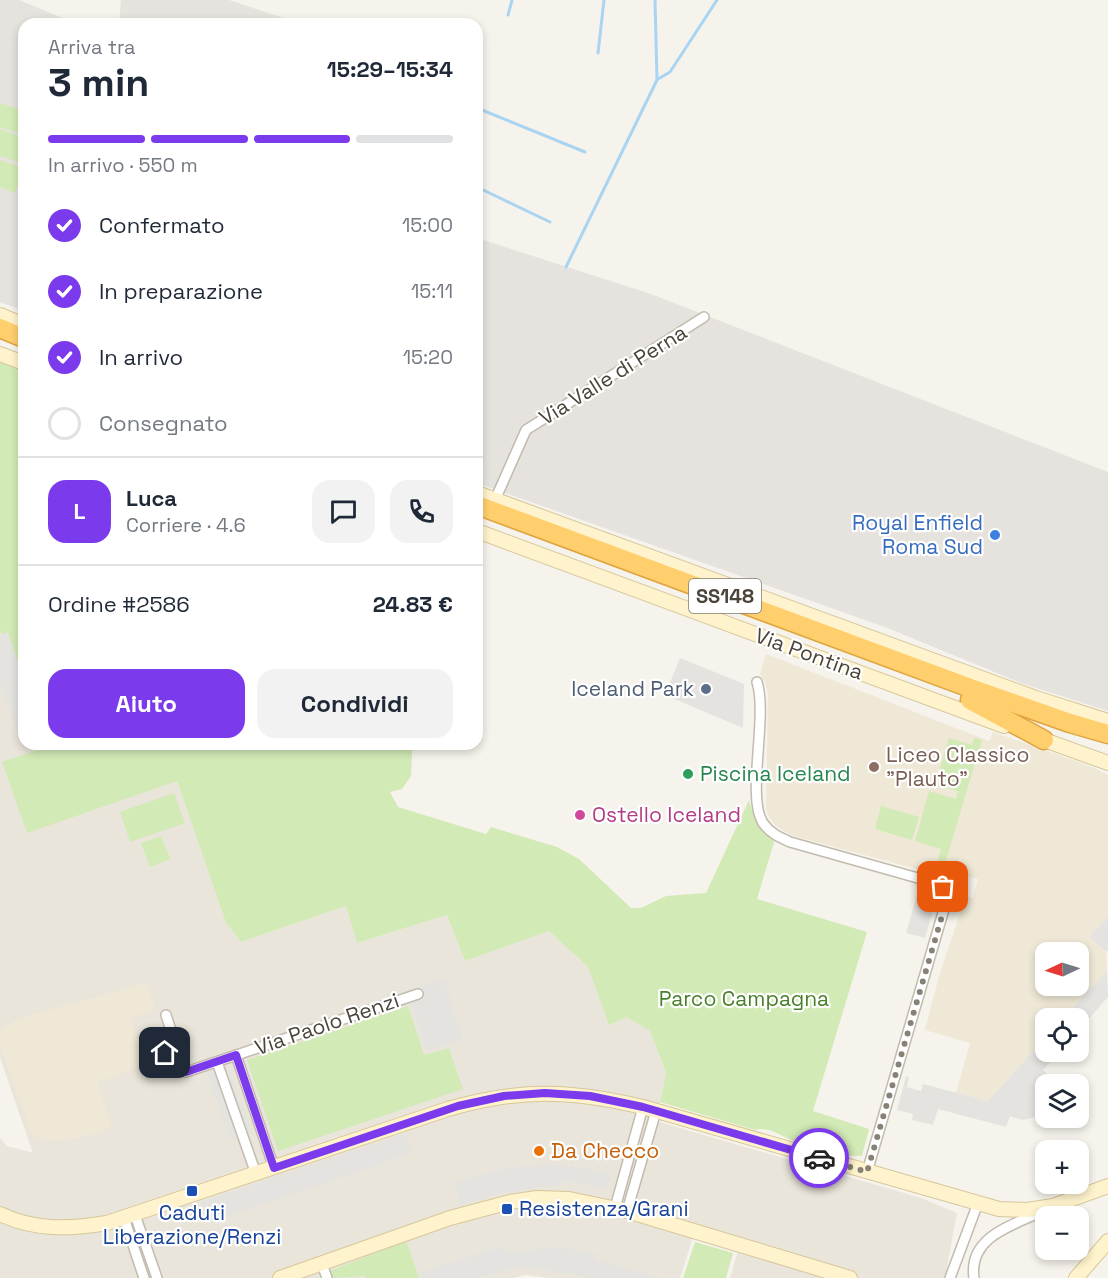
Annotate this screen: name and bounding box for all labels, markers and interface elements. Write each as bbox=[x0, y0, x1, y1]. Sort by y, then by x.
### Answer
text: Arriva tra bbox=[48, 34, 136, 60]
text: 15:29–15:34 bbox=[327, 55, 453, 83]
text: 3 min bbox=[48, 58, 149, 107]
text: In arrivo · 550 m bbox=[48, 152, 198, 178]
icon: check bbox=[48, 209, 81, 242]
text: Confermato bbox=[99, 211, 225, 239]
text: 15:00 bbox=[402, 212, 453, 238]
icon: check bbox=[48, 275, 81, 308]
text: In preparazione bbox=[99, 277, 263, 305]
text: 15:11 bbox=[411, 278, 453, 304]
street label: Via Valle di Perna bbox=[534, 318, 692, 431]
icon: check bbox=[48, 341, 81, 374]
text: In arrivo bbox=[99, 343, 183, 371]
text: 15:20 bbox=[403, 344, 453, 370]
text: Consegnato bbox=[99, 409, 228, 437]
button: chat bbox=[312, 480, 375, 543]
button: phone bbox=[390, 480, 453, 543]
text: Luca bbox=[126, 484, 177, 512]
text: L bbox=[74, 497, 85, 525]
place label: Royal Enfield Roma Sud bbox=[852, 509, 983, 560]
text: Corriere · 4.6 bbox=[126, 512, 246, 538]
marker: Royal Enfield Roma Sud bbox=[988, 528, 1002, 542]
road number: SS148 bbox=[689, 579, 761, 613]
text: Ordine #2586 bbox=[48, 590, 190, 618]
text: 24.83 € bbox=[373, 590, 453, 618]
street label: Via Pontina bbox=[751, 621, 867, 686]
button: Aiuto bbox=[48, 669, 245, 738]
button: Condividi bbox=[257, 669, 453, 738]
place label: Iceland Park bbox=[571, 675, 694, 702]
marker: Iceland Park bbox=[699, 682, 713, 696]
place label: Liceo Classico "Plauto" bbox=[886, 741, 1029, 792]
place label: Piscina Iceland bbox=[700, 760, 851, 787]
marker: Liceo Classico "Plauto" bbox=[867, 760, 881, 774]
marker: Piscina Iceland bbox=[681, 767, 695, 781]
place label: Ostello Iceland bbox=[592, 801, 741, 828]
marker: Ostello Iceland bbox=[573, 808, 587, 822]
pin bbox=[917, 861, 968, 912]
icon: bag bbox=[926, 870, 959, 903]
north arrow bbox=[1035, 942, 1089, 996]
map controls bbox=[1035, 942, 1089, 1260]
park label: Parco Campagna bbox=[659, 985, 829, 1012]
street label: Via Paolo Renzi bbox=[251, 986, 403, 1061]
button: locate bbox=[1035, 1008, 1089, 1062]
pin bbox=[139, 1027, 190, 1078]
icon: home bbox=[148, 1036, 181, 1069]
button: layers bbox=[1035, 1074, 1089, 1128]
courier bbox=[789, 1128, 849, 1188]
place label: Da Checco bbox=[551, 1137, 659, 1164]
button: + bbox=[1035, 1140, 1089, 1194]
icon: car bbox=[803, 1142, 836, 1175]
marker: Da Checco bbox=[532, 1144, 546, 1158]
marker: Caduti Liberazione/Renzi bbox=[185, 1184, 199, 1198]
place label: Resistenza/Grani bbox=[519, 1195, 689, 1222]
place label: Caduti Liberazione/Renzi bbox=[103, 1199, 281, 1250]
marker: Resistenza/Grani bbox=[500, 1202, 514, 1216]
button: − bbox=[1035, 1206, 1089, 1260]

